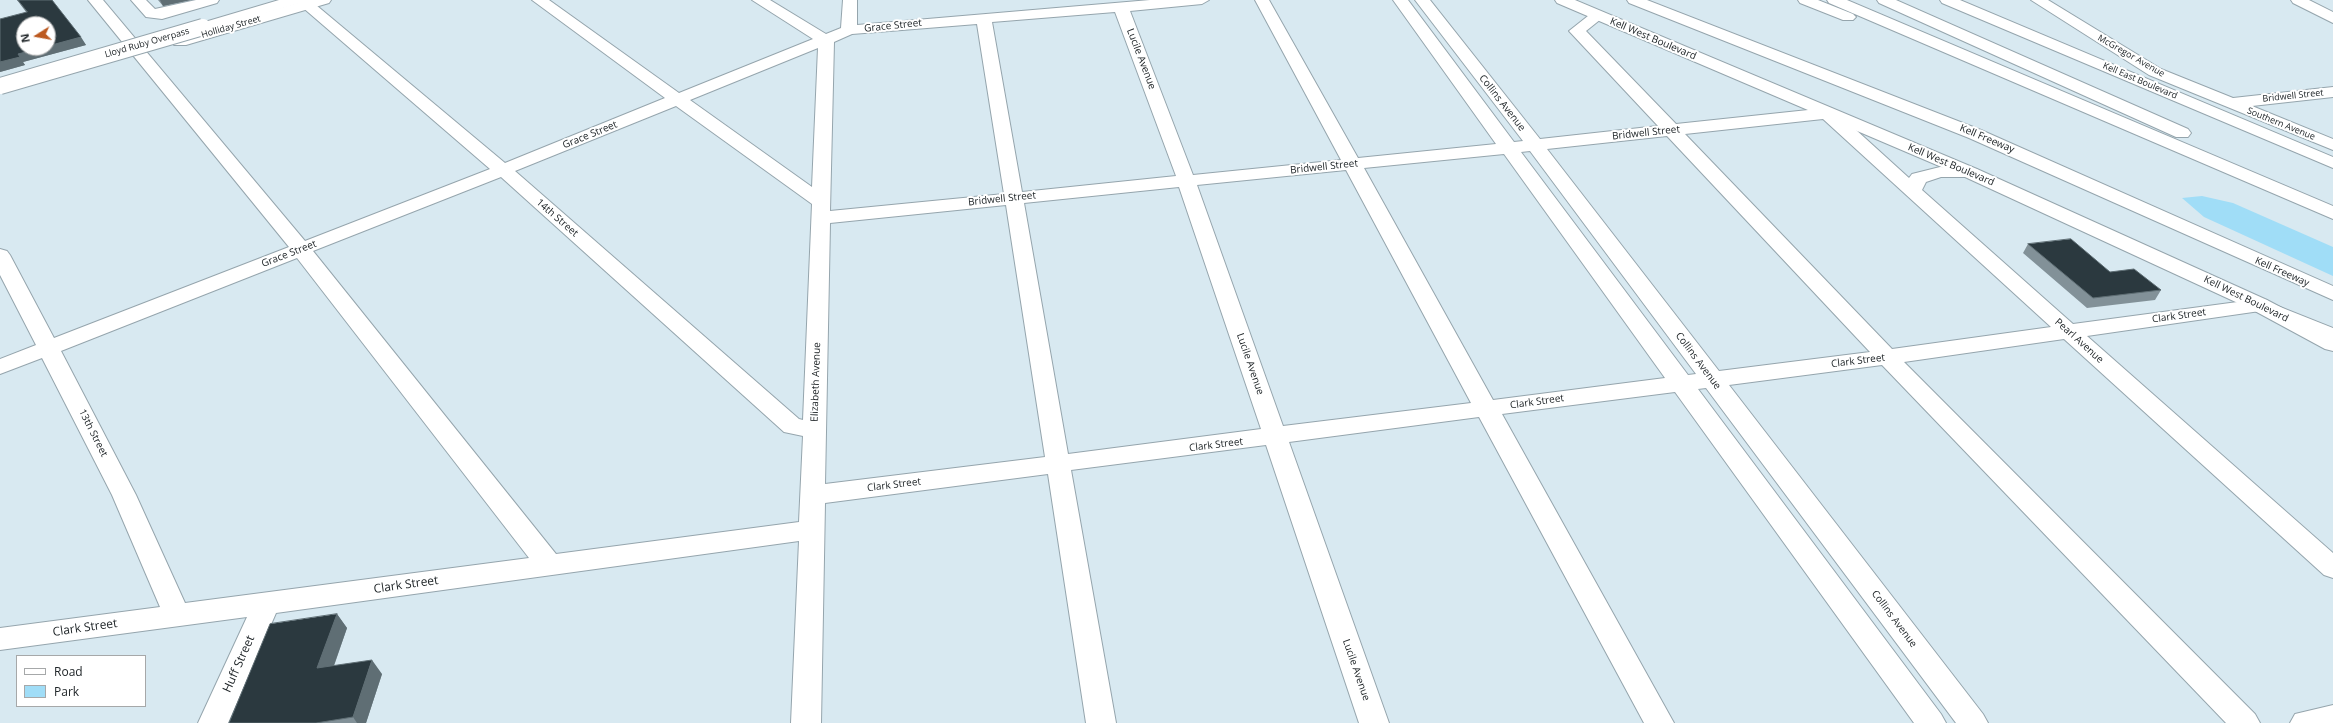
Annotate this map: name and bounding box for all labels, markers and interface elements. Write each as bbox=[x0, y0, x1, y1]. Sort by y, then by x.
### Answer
street label: Holliday Street bbox=[200, 13, 262, 41]
street label: Kell West Boulevard bbox=[1608, 15, 1698, 63]
north arrow bbox=[16, 16, 56, 56]
street label: Grace Street bbox=[864, 17, 922, 35]
street label: Lloyd Ruby Overpass bbox=[103, 26, 191, 60]
street label: Lucile Avenue bbox=[1124, 27, 1158, 91]
text: N bbox=[16, 32, 33, 44]
street label: McGregor Avenue bbox=[2096, 32, 2166, 80]
street label: Kell East Boulevard bbox=[2101, 60, 2179, 102]
street label: Collins Avenue bbox=[1476, 72, 1528, 134]
street label: Bridwell Street bbox=[2262, 87, 2324, 105]
street label: Southern Avenue bbox=[2245, 105, 2317, 143]
street label: Grace Street bbox=[561, 119, 619, 151]
street label: Kell Freeway bbox=[1958, 122, 2016, 156]
street label: Bridwell Street bbox=[1611, 123, 1681, 143]
street label: Kell West Boulevard bbox=[1906, 141, 1996, 189]
street label: Bridwell Street bbox=[1289, 157, 1359, 177]
street label: Bridwell Street bbox=[967, 189, 1037, 209]
street label: 14th Street bbox=[534, 197, 580, 239]
street label: Grace Street bbox=[260, 238, 318, 270]
street label: Kell Freeway bbox=[2253, 255, 2311, 289]
street label: Kell West Boulevard bbox=[2202, 273, 2290, 325]
street label: Clark Street bbox=[2151, 306, 2207, 326]
street label: Pearl Avenue bbox=[2052, 316, 2106, 366]
street label: Collins Avenue bbox=[1673, 330, 1723, 392]
street label: Lucile Avenue bbox=[1234, 332, 1266, 396]
street label: Elizabeth Avenue bbox=[809, 342, 823, 422]
street label: Clark Street bbox=[1830, 352, 1886, 370]
street label: Clark Street bbox=[1509, 392, 1565, 412]
street label: 13th Street bbox=[76, 407, 110, 459]
street label: Clark Street bbox=[1188, 436, 1244, 454]
street label: Clark Street bbox=[866, 476, 922, 494]
street label: Clark Street bbox=[373, 573, 439, 597]
street label: Collins Avenue bbox=[1869, 588, 1919, 650]
street label: Clark Street bbox=[52, 616, 118, 640]
street label: Huff Street bbox=[220, 633, 258, 695]
street label: Lucile Avenue bbox=[1340, 638, 1372, 702]
legend bbox=[16, 655, 146, 707]
text: Road bbox=[54, 663, 83, 680]
text: Park bbox=[54, 683, 79, 700]

